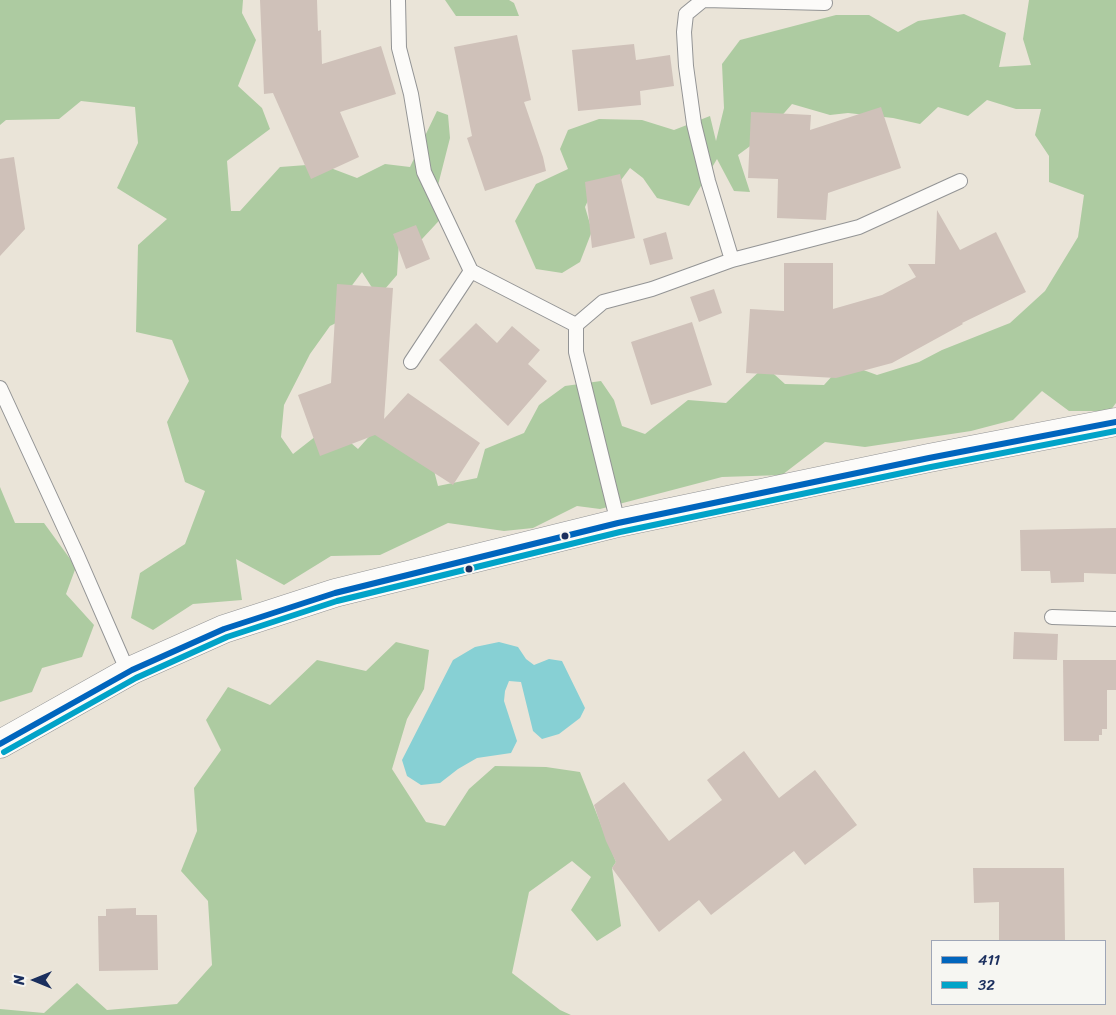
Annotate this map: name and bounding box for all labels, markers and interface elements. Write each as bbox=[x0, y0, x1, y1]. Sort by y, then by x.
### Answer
unlabelled marker bbox=[560, 531, 570, 541]
unlabelled marker bbox=[464, 564, 474, 574]
legend bbox=[931, 940, 1106, 1005]
text: 411 bbox=[978, 947, 1000, 973]
north arrow bbox=[10, 955, 60, 1005]
text: 32 bbox=[978, 972, 995, 998]
text: N bbox=[7, 975, 32, 985]

